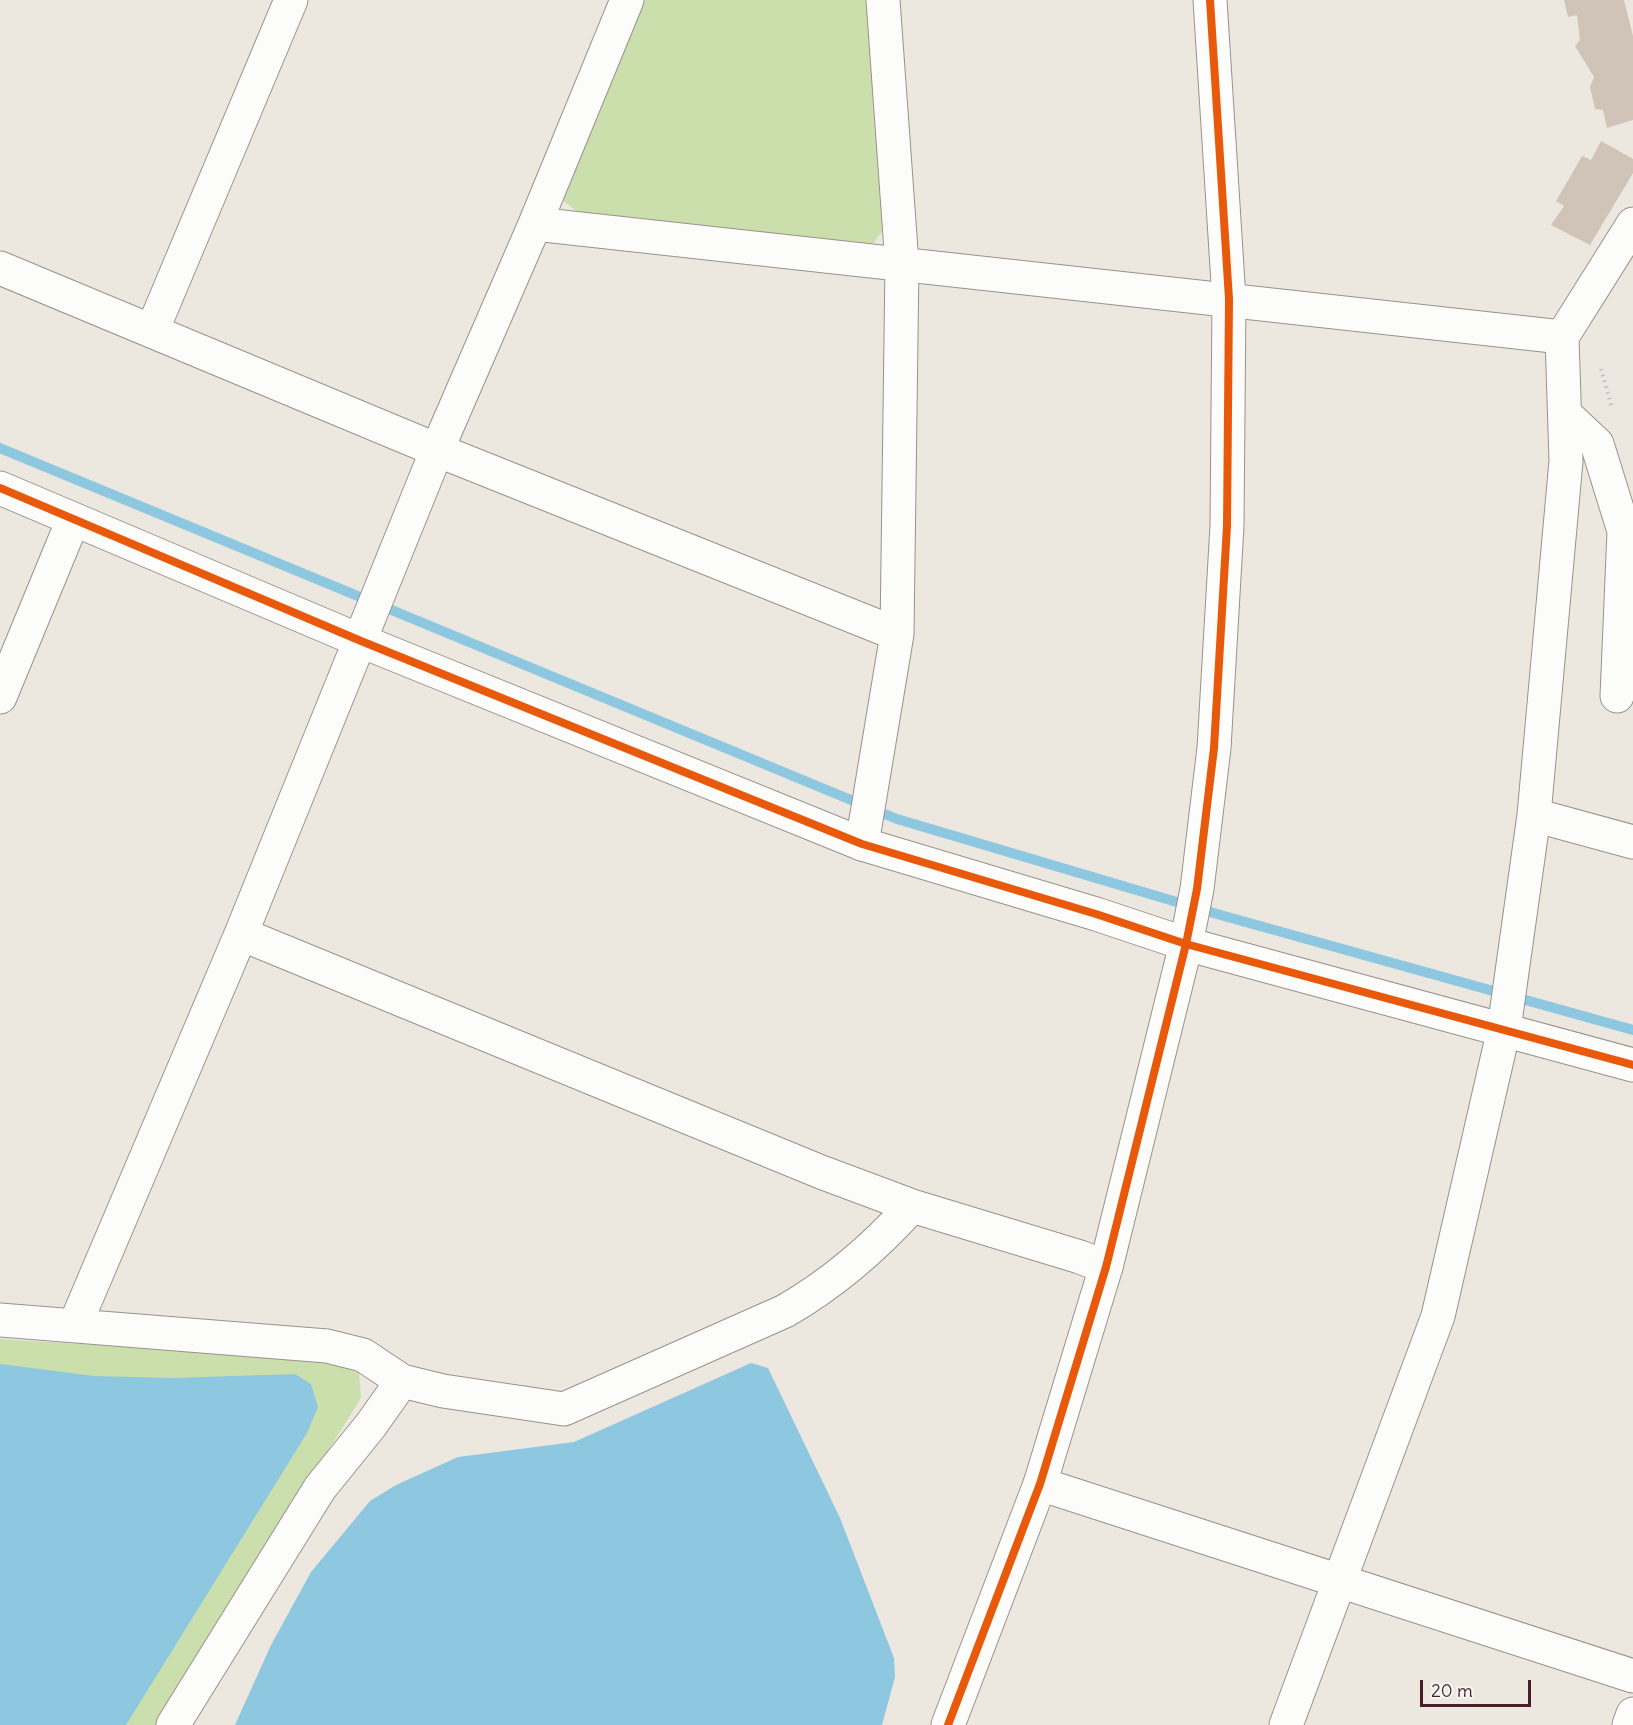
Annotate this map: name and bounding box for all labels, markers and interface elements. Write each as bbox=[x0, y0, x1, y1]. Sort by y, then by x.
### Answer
scale bar bbox=[1423, 1668, 1534, 1706]
text: 20 m bbox=[1431, 1679, 1473, 1702]

